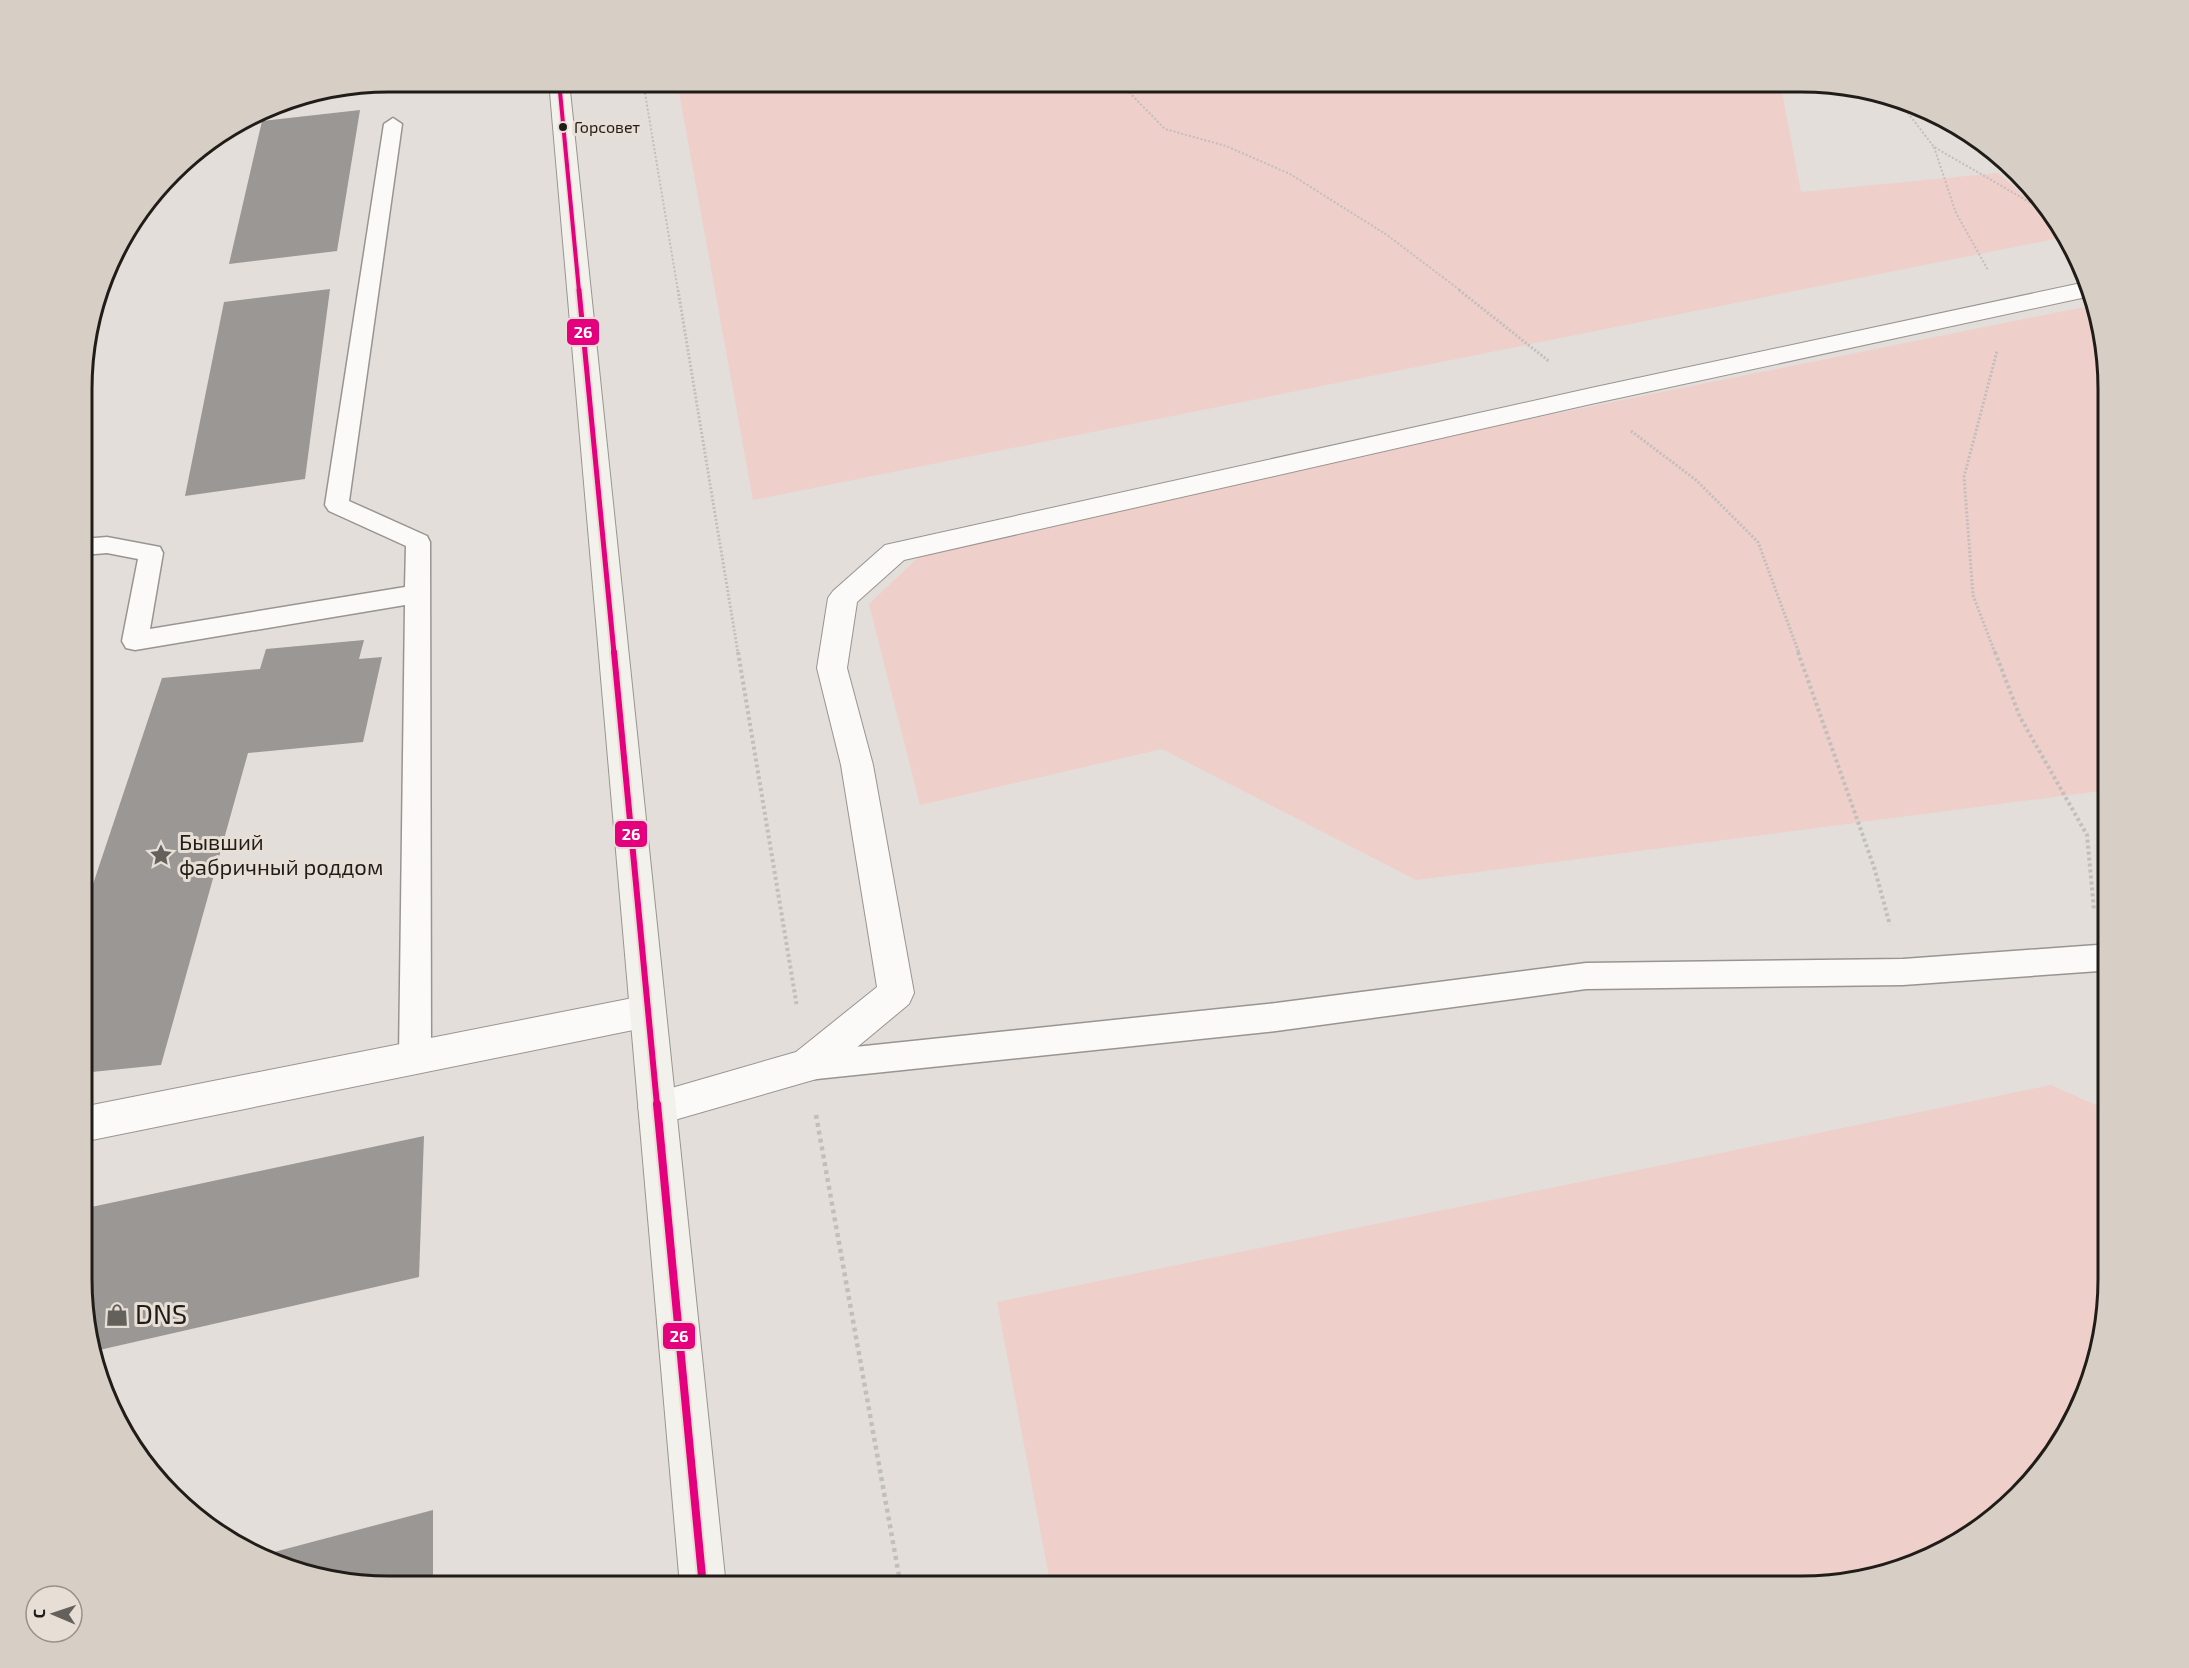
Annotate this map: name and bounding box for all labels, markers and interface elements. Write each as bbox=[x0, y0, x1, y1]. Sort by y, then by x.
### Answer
place label: Горсовет bbox=[574, 117, 640, 136]
marker: Горсовет bbox=[557, 121, 569, 133]
line badge: 26 bbox=[566, 318, 600, 346]
text: 26 bbox=[574, 322, 592, 341]
line badge: 26 bbox=[614, 820, 648, 848]
text: 26 bbox=[622, 824, 640, 843]
place label: Бывший фабричный роддом bbox=[179, 828, 383, 879]
place icon: Бывший фабричный роддом bbox=[148, 842, 174, 868]
place label: DNS bbox=[135, 1297, 187, 1329]
shop icon: DNS bbox=[104, 1302, 130, 1328]
line badge: 26 bbox=[662, 1322, 696, 1350]
text: 26 bbox=[670, 1326, 688, 1345]
north arrow bbox=[24, 1584, 84, 1644]
text: С bbox=[29, 1608, 48, 1618]

